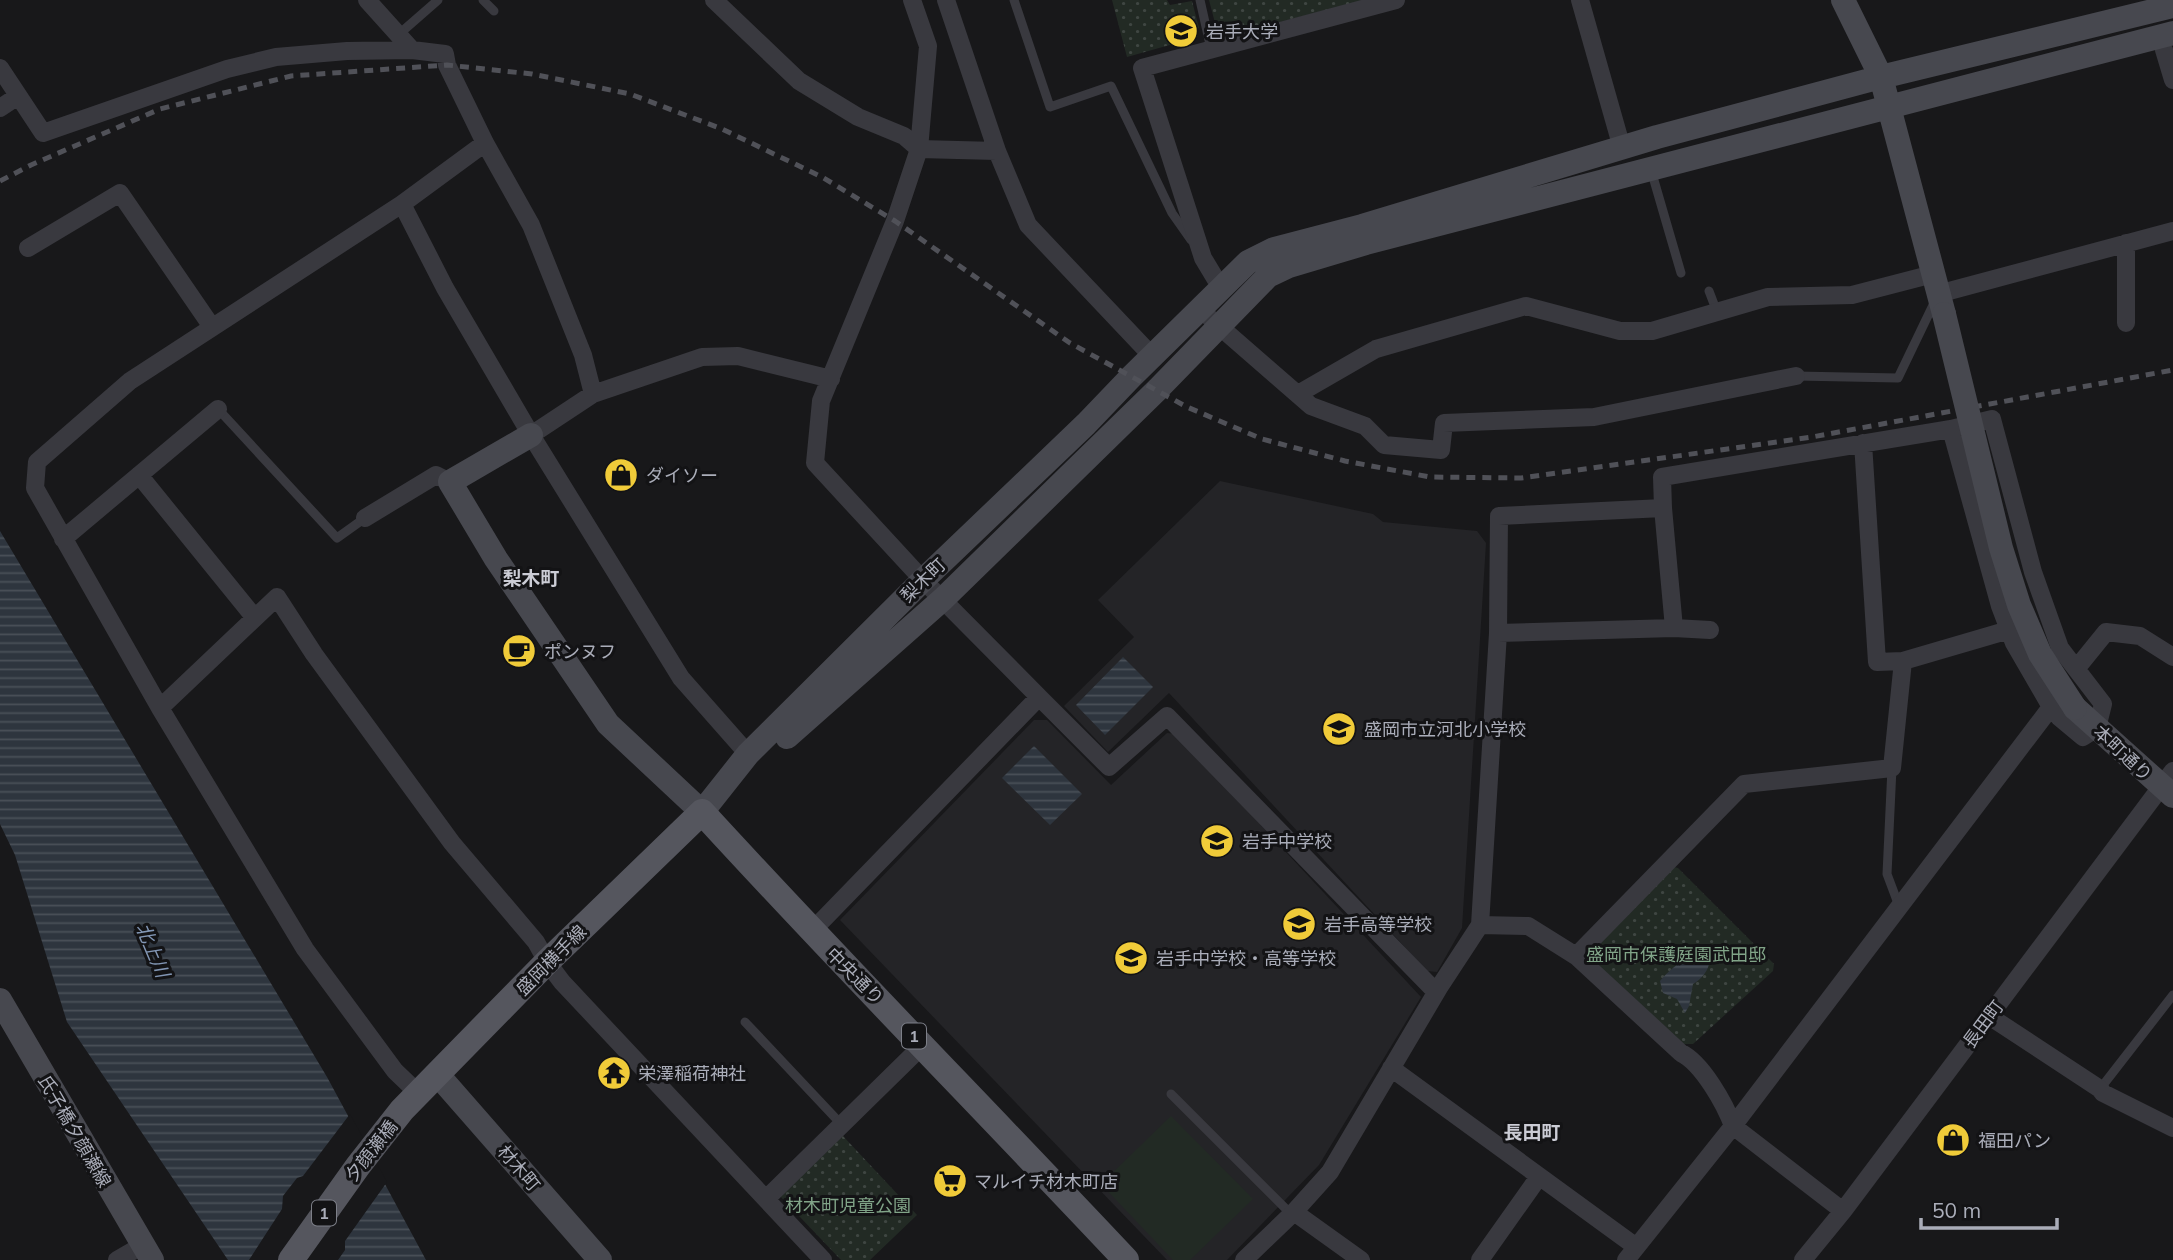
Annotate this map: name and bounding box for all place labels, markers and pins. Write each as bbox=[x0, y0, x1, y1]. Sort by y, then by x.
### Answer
school or university icon: 岩手大学 bbox=[1162, 12, 1200, 50]
place label: 岩手大学 bbox=[1206, 20, 1278, 43]
shop icon: ダイソー bbox=[602, 456, 640, 494]
place label: ダイソー bbox=[646, 464, 718, 487]
cafe icon: ポンヌフ bbox=[500, 632, 538, 670]
place label: ポンヌフ bbox=[544, 640, 616, 663]
school or university icon: 盛岡市立河北小学校 bbox=[1320, 710, 1358, 748]
place label: 盛岡市立河北小学校 bbox=[1364, 718, 1526, 741]
school or university icon: 岩手中学校 bbox=[1198, 822, 1236, 860]
place label: 岩手中学校 bbox=[1242, 830, 1332, 853]
school or university icon: 岩手高等学校 bbox=[1280, 905, 1318, 943]
place label: 岩手高等学校 bbox=[1324, 913, 1432, 936]
school or university icon: 岩手中学校・高等学校 bbox=[1112, 939, 1150, 977]
place label: 岩手中学校・高等学校 bbox=[1156, 947, 1336, 970]
temple icon: 栄澤稲荷神社 bbox=[595, 1054, 633, 1092]
place label: 栄澤稲荷神社 bbox=[638, 1062, 746, 1085]
shop icon: 福田パン bbox=[1934, 1121, 1972, 1159]
place label: 福田パン bbox=[1978, 1129, 2051, 1152]
supermarket icon: マルイチ材木町店 bbox=[931, 1162, 969, 1200]
place label: マルイチ材木町店 bbox=[974, 1170, 1118, 1193]

